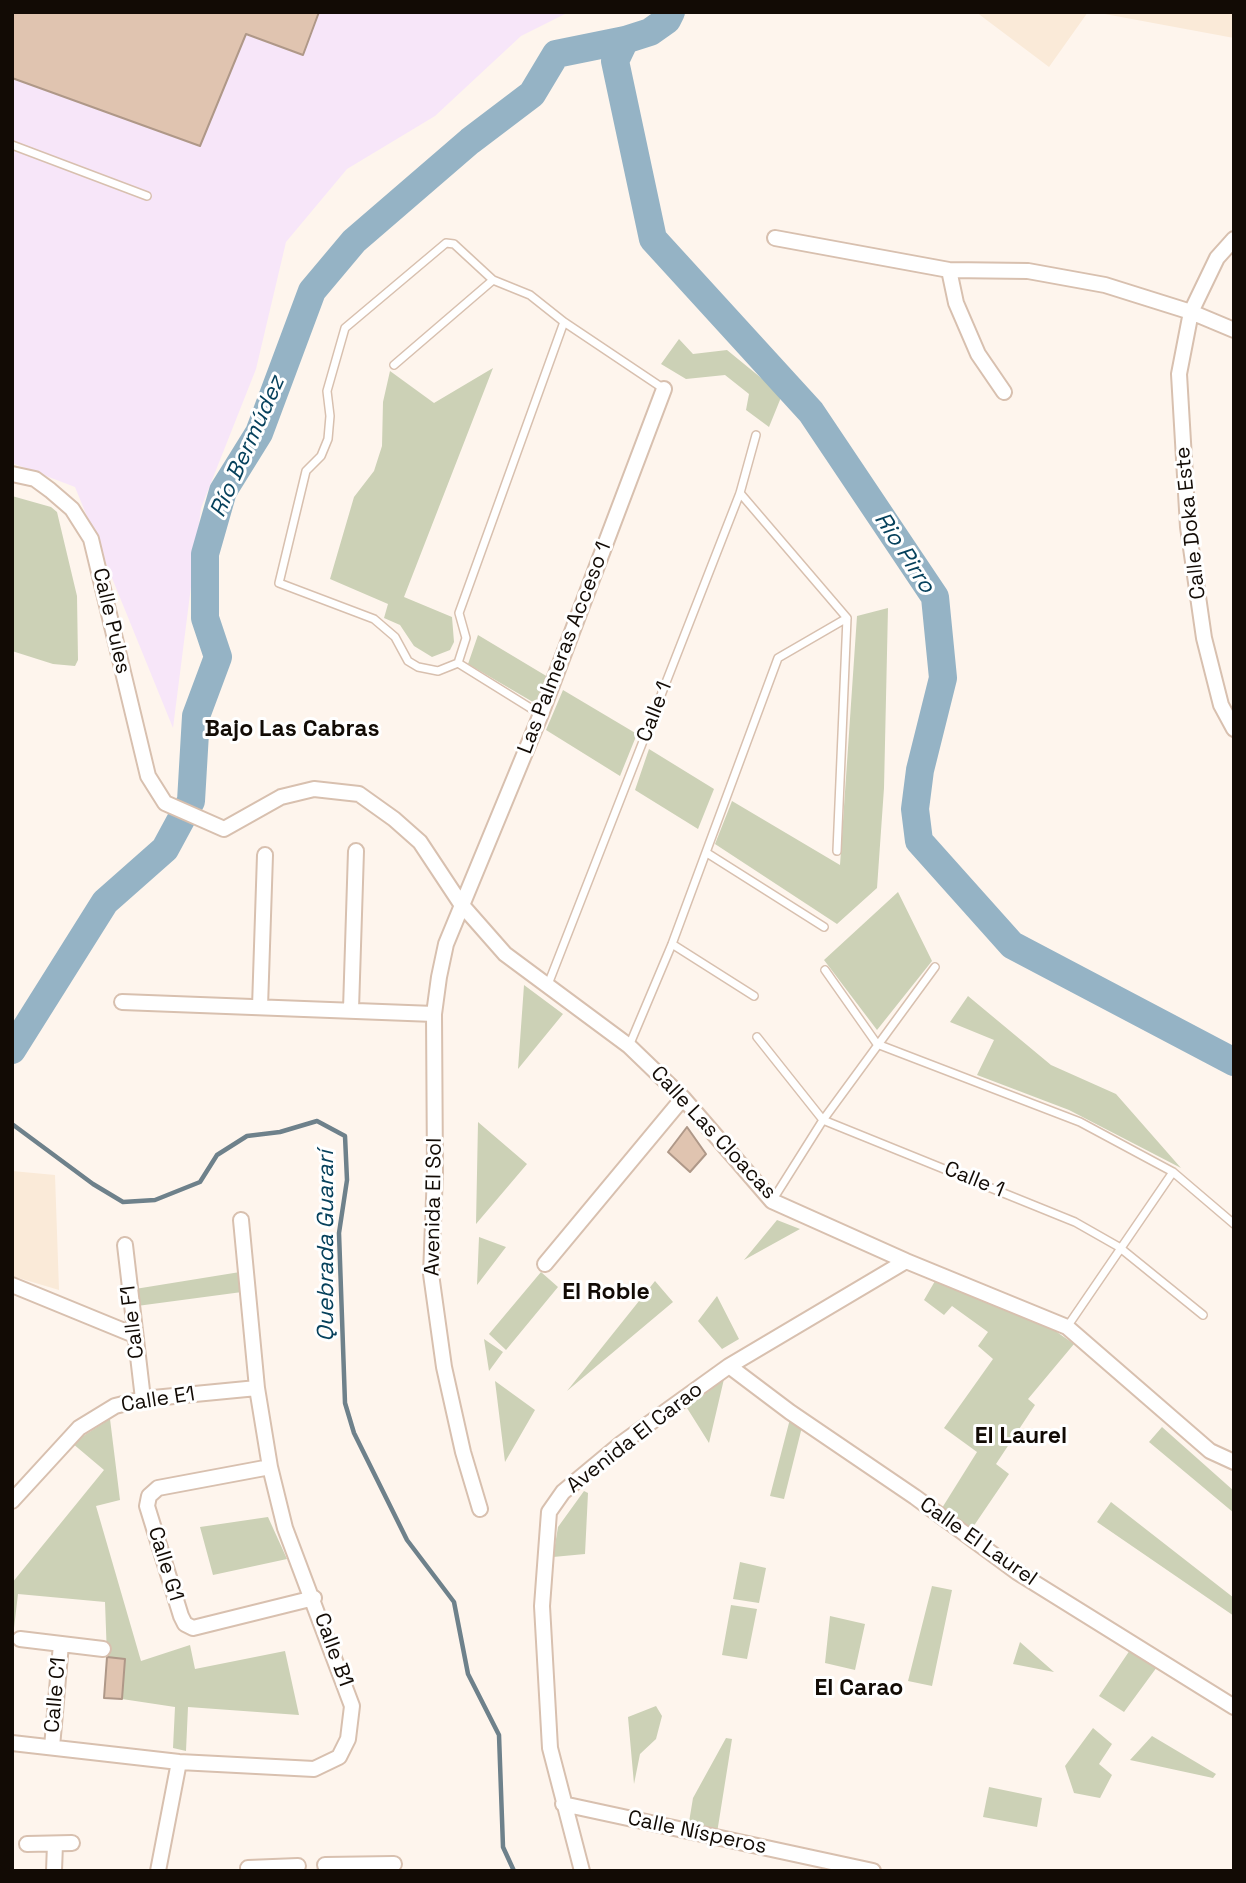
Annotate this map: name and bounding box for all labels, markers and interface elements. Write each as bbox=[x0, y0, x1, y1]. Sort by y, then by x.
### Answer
water label: Río Bermúdez bbox=[205, 372, 291, 522]
street label: Calle Doka Este bbox=[1170, 445, 1212, 601]
water label: Rio Pirro bbox=[868, 507, 940, 599]
street label: Las Palmeras Acceso 1 bbox=[513, 538, 617, 758]
street label: Calle Pules bbox=[87, 566, 135, 676]
street label: Calle 1 bbox=[632, 678, 678, 746]
district label: Bajo Las Cabras bbox=[204, 716, 380, 744]
street label: Calle Las Cloacas bbox=[645, 1061, 781, 1205]
street label: Avenida El Sol bbox=[420, 1138, 448, 1276]
water label: Quebrada Guararí bbox=[313, 1150, 341, 1342]
street label: Calle 1 bbox=[940, 1157, 1008, 1203]
district label: El Roble bbox=[562, 1279, 650, 1307]
street label: Calle F1 bbox=[116, 1284, 150, 1360]
street label: Avenida El Carao bbox=[562, 1377, 708, 1499]
street label: Calle E1 bbox=[119, 1382, 197, 1418]
district label: El Laurel bbox=[975, 1423, 1067, 1451]
street label: Calle El Laurel bbox=[915, 1492, 1041, 1592]
street label: Calle G1 bbox=[142, 1524, 188, 1604]
street label: Calle B1 bbox=[308, 1610, 358, 1690]
street label: Calle C1 bbox=[40, 1656, 72, 1734]
district label: El Carao bbox=[815, 1675, 903, 1703]
street label: Calle Nísperos bbox=[625, 1806, 769, 1860]

